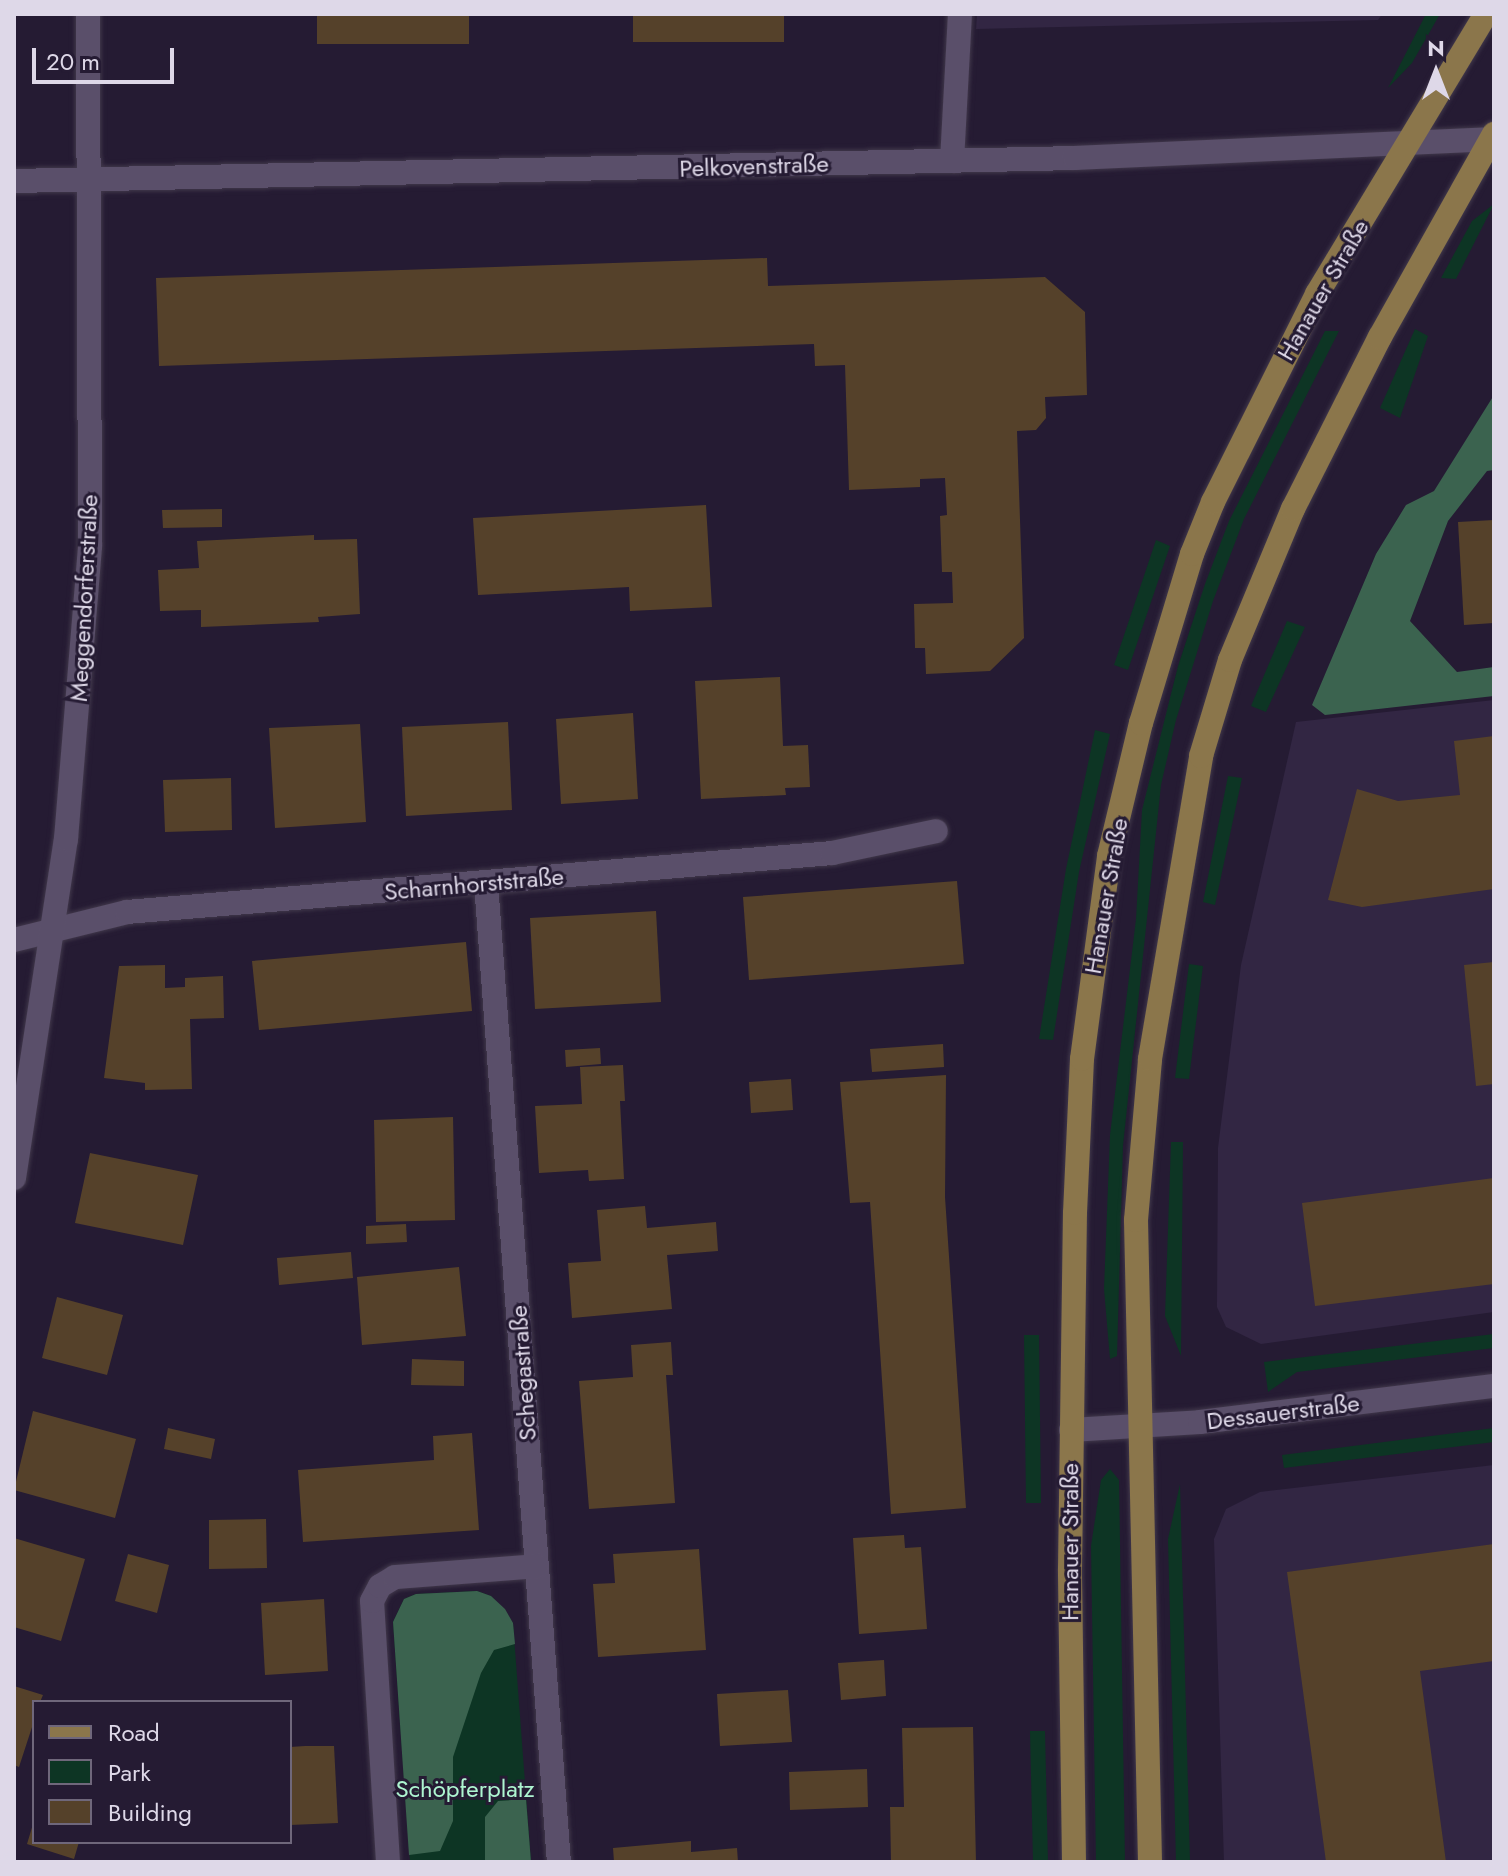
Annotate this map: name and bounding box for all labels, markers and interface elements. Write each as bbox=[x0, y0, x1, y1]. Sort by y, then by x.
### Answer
scale bar bbox=[36, 32, 178, 82]
north arrow bbox=[1396, 32, 1476, 112]
text: N bbox=[1427, 32, 1445, 64]
text: 20 m bbox=[46, 44, 100, 79]
street label: Pelkovenstraße bbox=[679, 149, 829, 183]
street label: Hanauer Straße bbox=[1271, 214, 1375, 366]
street label: Meggendorferstraße bbox=[64, 494, 104, 702]
street label: Hanauer Straße bbox=[1078, 816, 1134, 976]
street label: Scharnhorststraße bbox=[383, 862, 565, 906]
street label: Schegastraße bbox=[504, 1304, 542, 1442]
street label: Dessauerstraße bbox=[1205, 1388, 1361, 1436]
street label: Hanauer Straße bbox=[1056, 1463, 1084, 1621]
legend bbox=[32, 1700, 292, 1844]
text: Road bbox=[108, 1715, 160, 1750]
text: Park bbox=[108, 1755, 151, 1790]
park label: Schöpferplatz bbox=[395, 1775, 535, 1803]
text: Building bbox=[108, 1795, 192, 1830]

